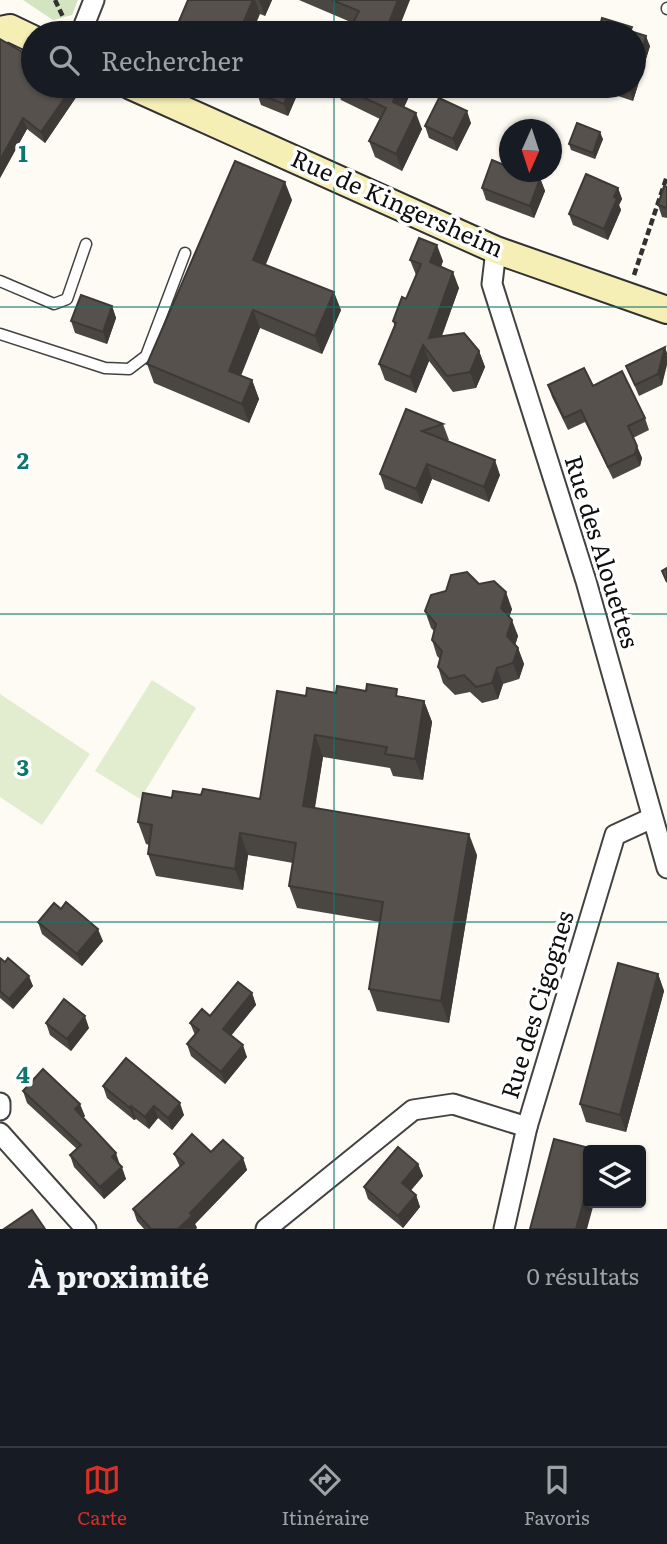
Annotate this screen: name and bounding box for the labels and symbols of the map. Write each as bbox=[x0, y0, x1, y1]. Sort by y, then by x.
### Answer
north arrow bbox=[499, 119, 562, 182]
text: 1 bbox=[18, 135, 28, 169]
street label: Rue de Kingersheim bbox=[286, 139, 510, 264]
text: 2 bbox=[17, 442, 29, 476]
street label: Rue des Alouettes bbox=[557, 451, 649, 652]
text: 3 bbox=[17, 749, 29, 783]
street label: Rue des Cigognes bbox=[490, 906, 581, 1103]
text: 4 bbox=[16, 1056, 30, 1090]

